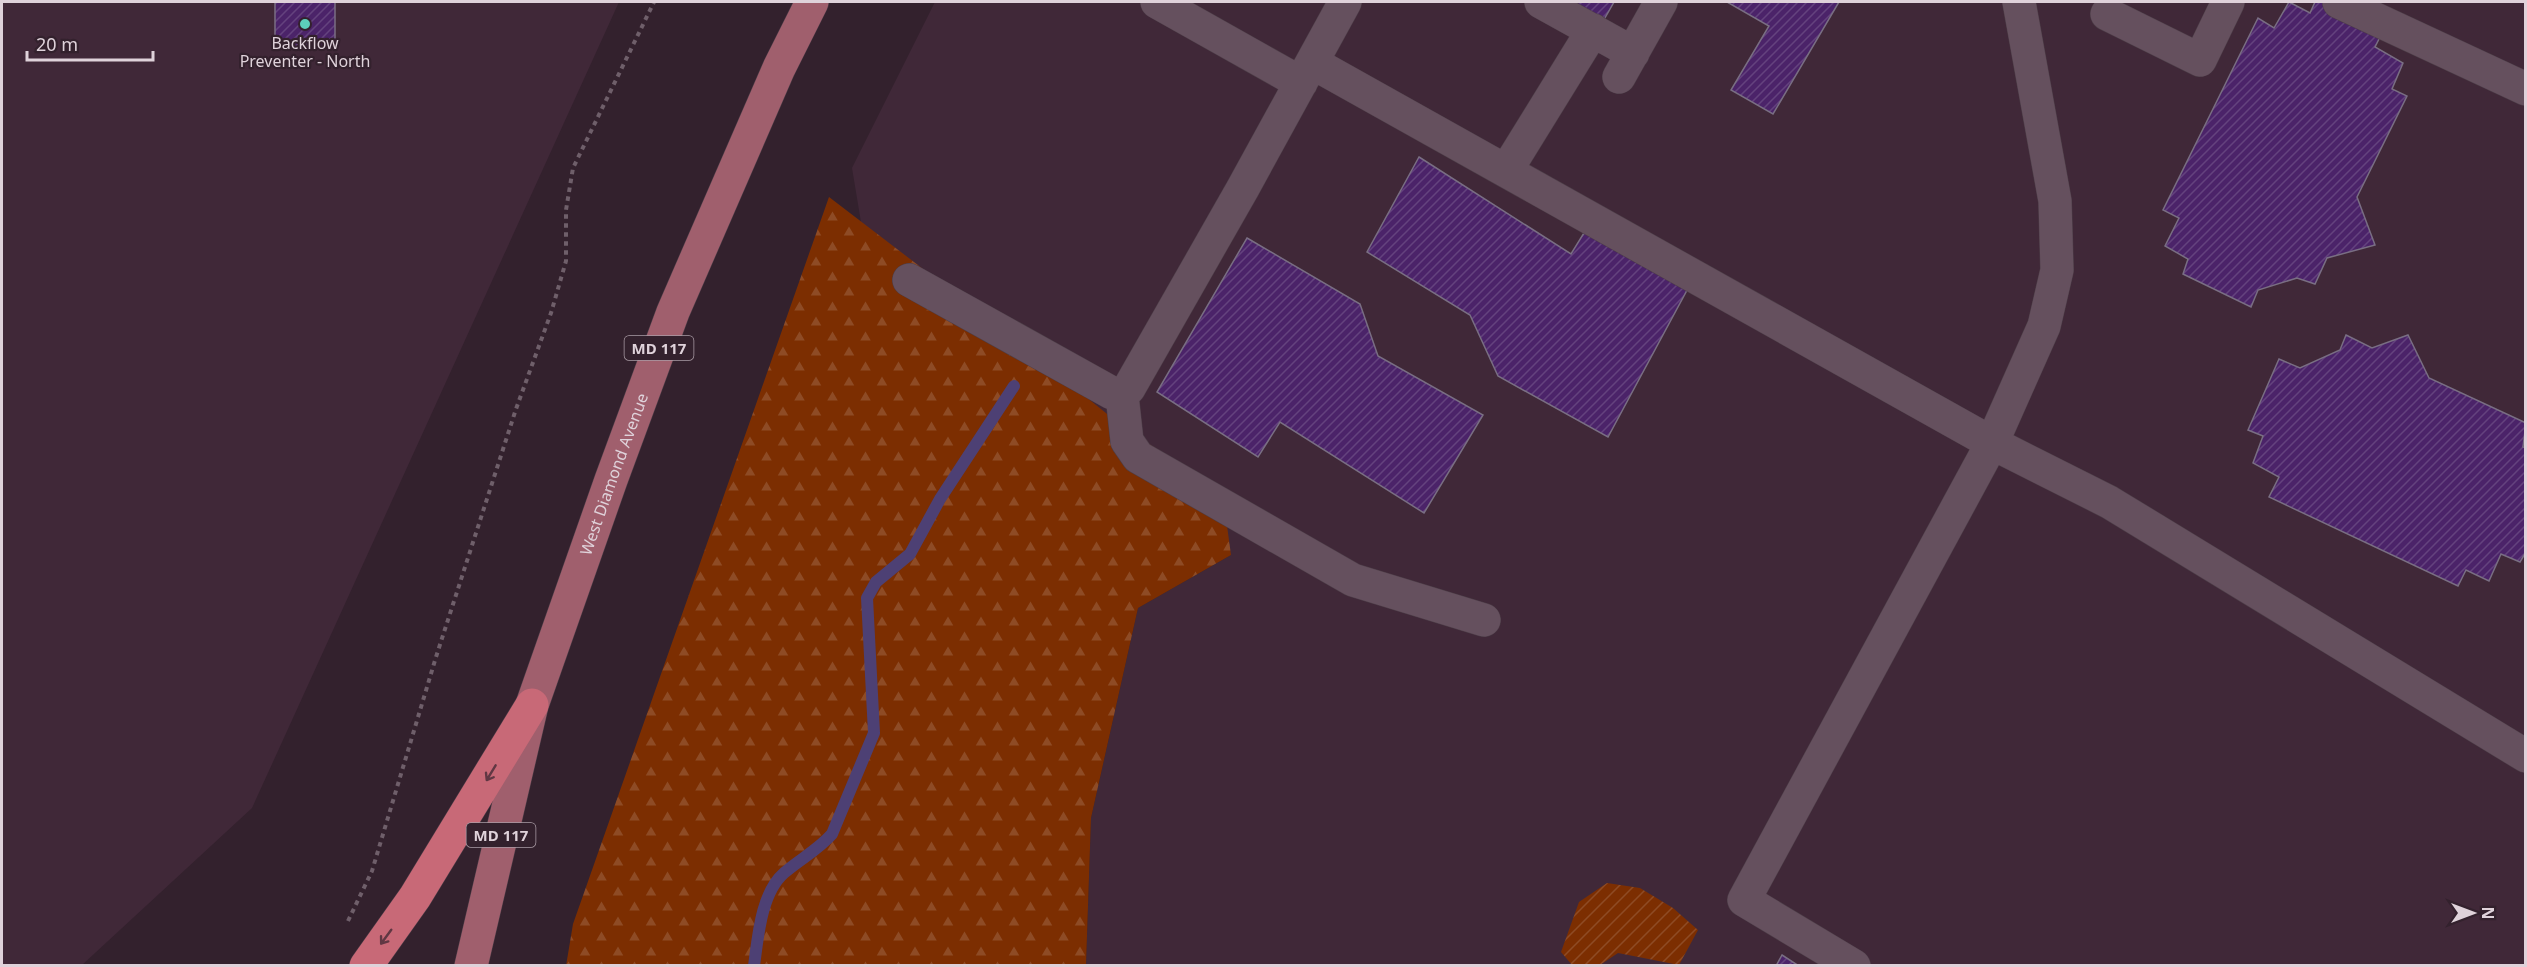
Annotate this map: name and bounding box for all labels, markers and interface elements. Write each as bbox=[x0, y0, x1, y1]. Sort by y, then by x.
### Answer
marker: Backflow Preventer - North bbox=[298, 17, 312, 31]
scale bar bbox=[27, 24, 153, 62]
text: 20 m bbox=[36, 32, 78, 56]
place label: Backflow Preventer - North bbox=[240, 32, 370, 72]
road number: MD 117 bbox=[624, 336, 694, 360]
street label: West Diamond Avenue bbox=[574, 390, 653, 558]
one-way arrow bbox=[484, 764, 496, 781]
road number: MD 117 bbox=[466, 823, 536, 847]
north arrow bbox=[2443, 883, 2503, 943]
text: N bbox=[2477, 906, 2499, 920]
one-way arrow bbox=[380, 929, 392, 945]

